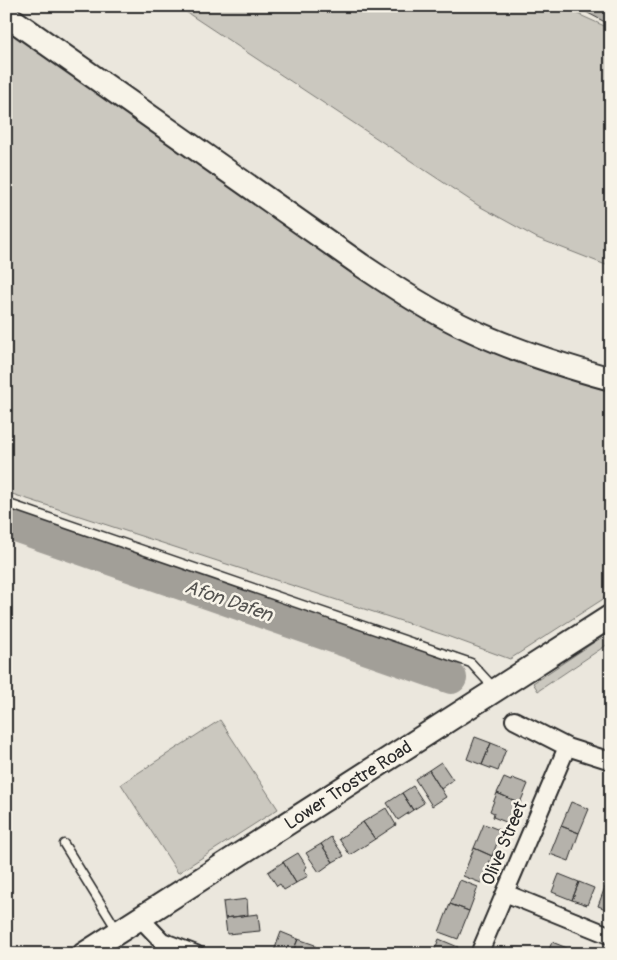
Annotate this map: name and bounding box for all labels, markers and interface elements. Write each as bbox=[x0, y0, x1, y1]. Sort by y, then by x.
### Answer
water label: Afon Dafen bbox=[182, 575, 277, 627]
street label: Lower Trostre Road bbox=[280, 736, 416, 835]
street label: Olive Street bbox=[476, 797, 533, 889]

